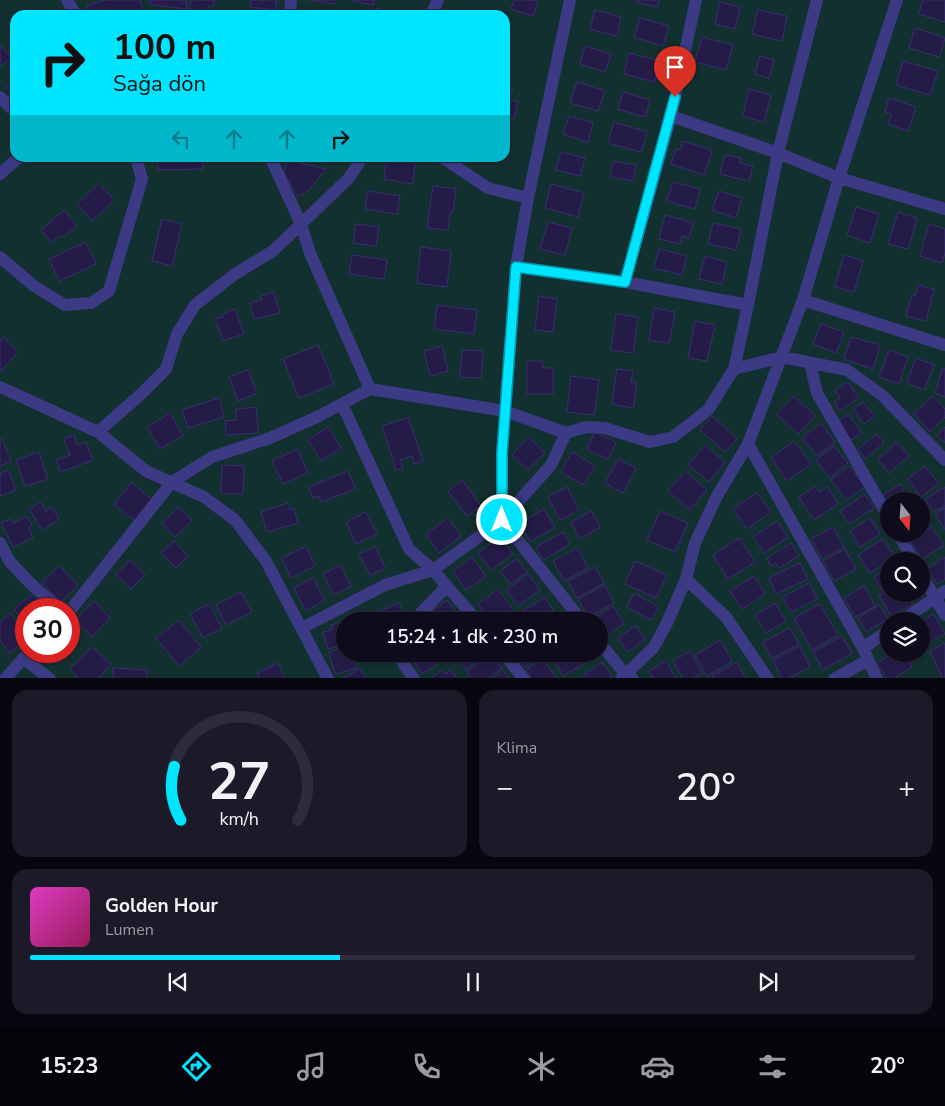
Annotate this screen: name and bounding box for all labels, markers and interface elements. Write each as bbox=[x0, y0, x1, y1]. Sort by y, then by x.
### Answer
text: 100 m bbox=[113, 24, 216, 71]
icon: right bbox=[30, 30, 95, 95]
pin bbox=[654, 46, 696, 97]
icon: arrive bbox=[661, 53, 689, 81]
text: Sağa dön bbox=[113, 69, 206, 99]
icon: left bbox=[167, 125, 195, 153]
icon: ahead bbox=[220, 125, 248, 153]
icon: ahead bbox=[273, 125, 301, 153]
icon: right bbox=[326, 125, 354, 153]
north arrow bbox=[880, 492, 930, 542]
map controls bbox=[880, 492, 930, 662]
position arrow bbox=[475, 493, 527, 545]
button: search bbox=[880, 552, 930, 602]
speed limit sign: 30 bbox=[15, 598, 80, 663]
button: layers bbox=[880, 612, 930, 662]
text: 15:24 · 1 dk · 230 m bbox=[386, 624, 558, 650]
text: Klima bbox=[497, 737, 537, 759]
text: 27 bbox=[208, 746, 270, 817]
text: 20° bbox=[676, 762, 736, 813]
text: − bbox=[497, 769, 513, 807]
text: + bbox=[898, 769, 915, 807]
text: km/h bbox=[220, 807, 259, 831]
text: Golden Hour bbox=[105, 893, 218, 919]
text: Lumen bbox=[105, 919, 154, 941]
icon: previous bbox=[164, 968, 192, 996]
icon: pause bbox=[459, 968, 487, 996]
icon: next bbox=[754, 968, 782, 996]
icon: directions bbox=[179, 1049, 214, 1084]
icon: music bbox=[294, 1049, 329, 1084]
icon: phone bbox=[409, 1049, 444, 1084]
icon: climate bbox=[524, 1049, 559, 1084]
icon: car bbox=[640, 1049, 675, 1084]
icon: filters bbox=[755, 1049, 790, 1084]
text: 15:23 bbox=[40, 1051, 98, 1081]
text: 20° bbox=[870, 1051, 905, 1081]

